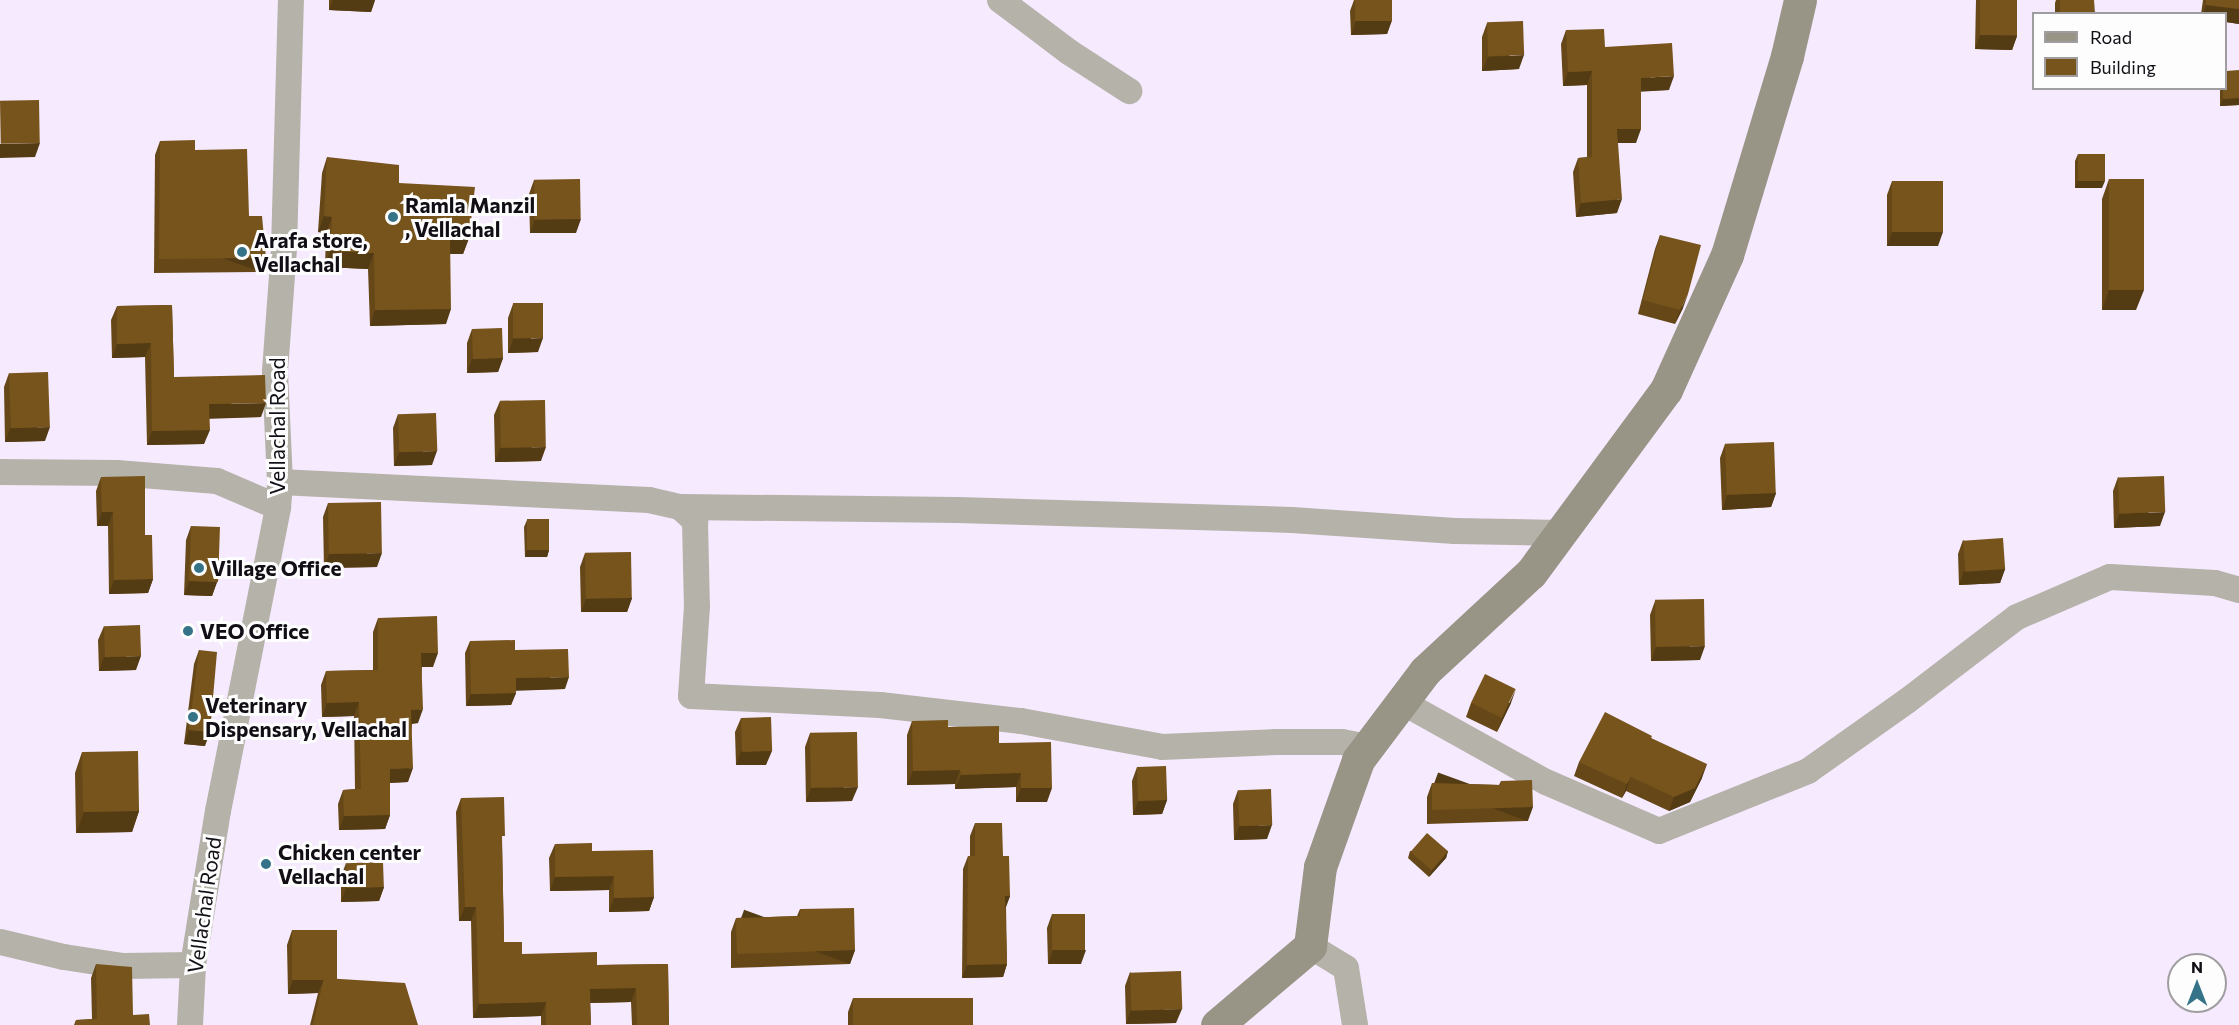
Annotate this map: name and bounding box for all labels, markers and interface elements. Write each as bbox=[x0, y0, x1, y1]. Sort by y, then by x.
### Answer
legend bbox=[2032, 12, 2227, 90]
text: Road bbox=[2090, 26, 2132, 48]
text: Building bbox=[2090, 56, 2156, 78]
place label: Ramla Manzil , Vellachal bbox=[405, 192, 535, 242]
marker: Ramla Manzil , Vellachal bbox=[386, 210, 400, 224]
place label: Arafa store, Vellachal bbox=[254, 227, 368, 277]
marker: Arafa store, Vellachal bbox=[235, 245, 249, 259]
street label: Vellachal Road bbox=[264, 357, 290, 495]
place label: Village Office bbox=[211, 555, 341, 581]
marker: Village Office bbox=[192, 561, 206, 575]
place label: VEO Office bbox=[200, 618, 309, 644]
marker: VEO Office bbox=[181, 624, 195, 638]
place label: Veterinary Dispensary, Vellachal bbox=[205, 692, 407, 742]
marker: Veterinary Dispensary, Vellachal bbox=[186, 710, 200, 724]
street label: Vellachal Road bbox=[182, 835, 226, 975]
place label: Chicken center Vellachal bbox=[278, 839, 421, 889]
marker: Chicken center Vellachal bbox=[259, 857, 273, 871]
north arrow bbox=[2167, 953, 2227, 1013]
text: N bbox=[2191, 957, 2203, 976]

